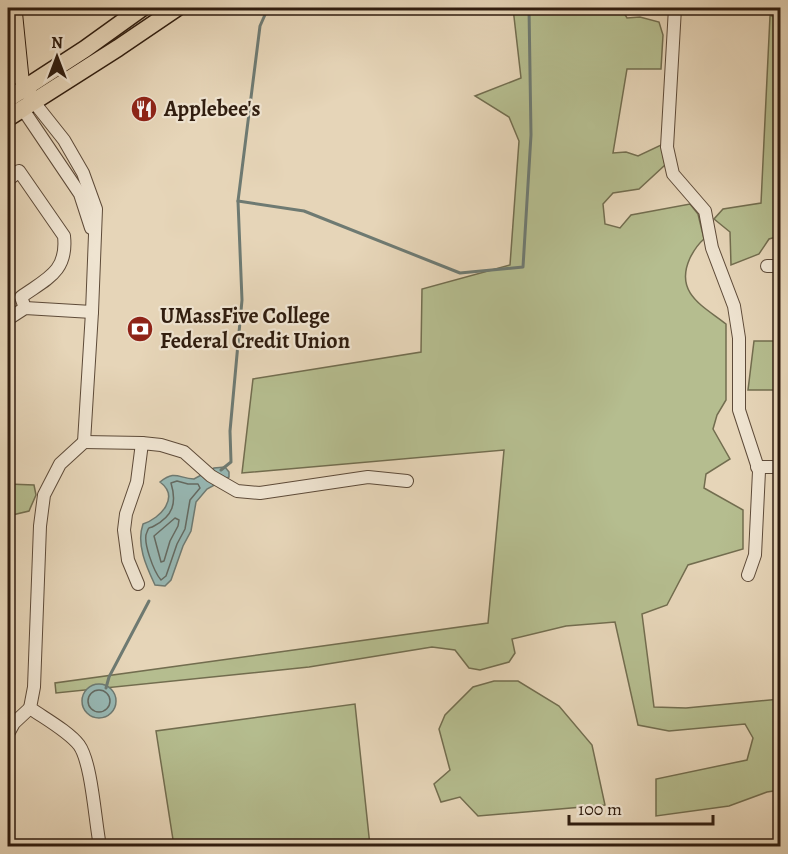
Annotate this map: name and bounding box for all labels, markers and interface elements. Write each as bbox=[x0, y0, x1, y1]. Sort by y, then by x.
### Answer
north arrow bbox=[27, 27, 87, 87]
text: N bbox=[51, 32, 63, 54]
restaurant icon: Applebee's bbox=[129, 94, 159, 124]
place label: Applebee's bbox=[163, 94, 260, 124]
place label: UMassFive College Federal Credit Union bbox=[160, 301, 350, 356]
bank icon: UMassFive College Federal Credit Union bbox=[125, 314, 155, 344]
scale bar bbox=[569, 788, 713, 826]
text: 100 m bbox=[578, 797, 622, 821]

